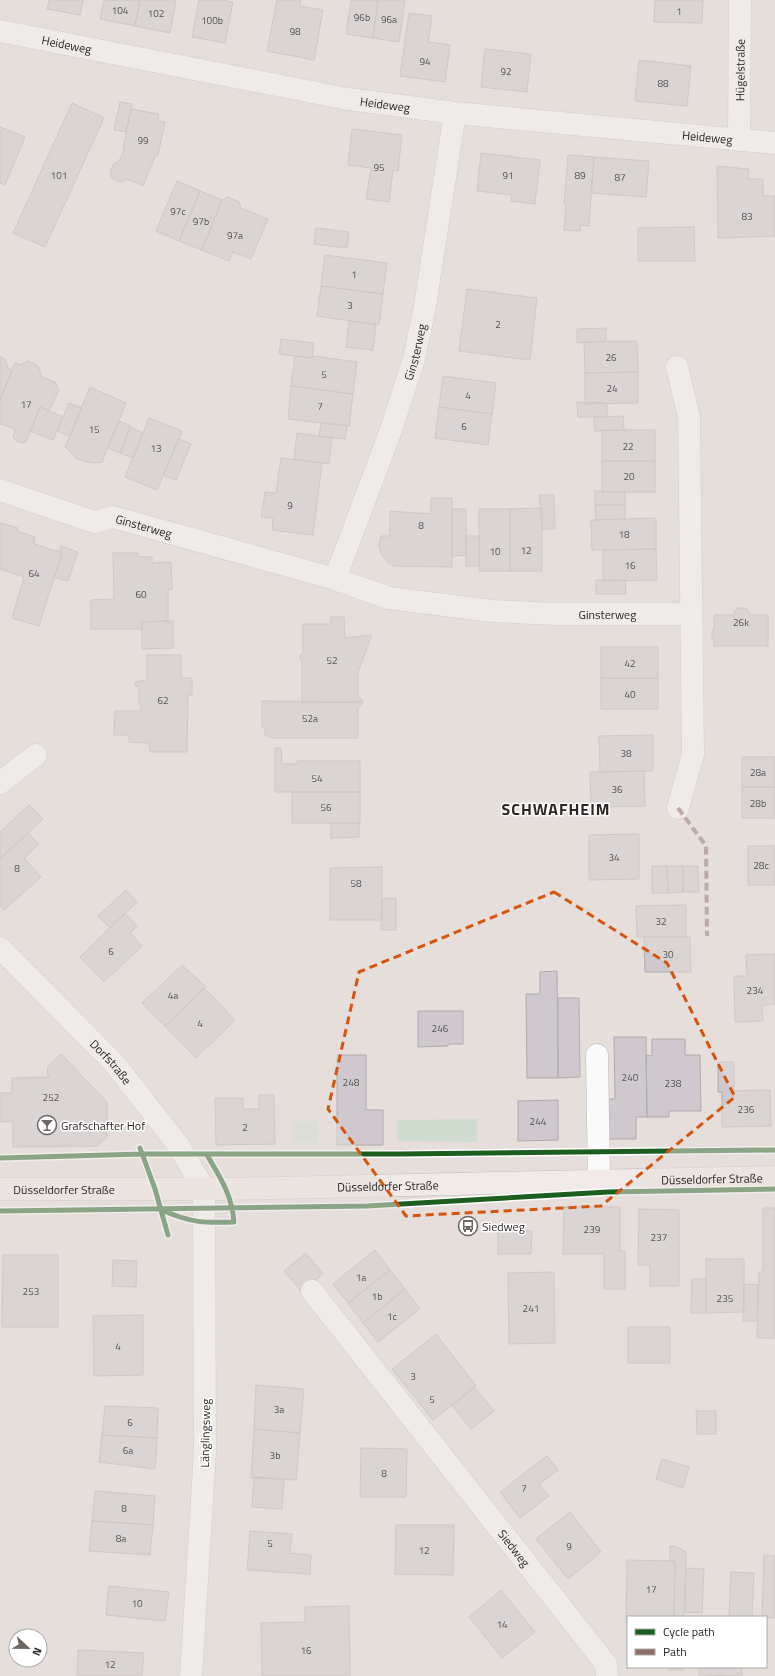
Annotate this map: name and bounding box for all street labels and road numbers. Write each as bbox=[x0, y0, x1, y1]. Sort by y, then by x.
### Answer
street label: Heideweg bbox=[40, 30, 93, 58]
street label: Hügelstraße bbox=[730, 39, 749, 101]
street label: Heideweg bbox=[359, 91, 411, 117]
street label: Heideweg bbox=[681, 125, 733, 148]
street label: Ginsterweg bbox=[398, 322, 431, 383]
street label: Ginsterweg bbox=[113, 509, 174, 543]
street label: Ginsterweg bbox=[578, 605, 636, 624]
street label: Dorfstraße bbox=[86, 1035, 137, 1088]
street label: Düsseldorfer Straße bbox=[661, 1168, 763, 1189]
street label: Düsseldorfer Straße bbox=[337, 1175, 439, 1196]
street label: Düsseldorfer Straße bbox=[13, 1180, 115, 1199]
street label: Länglingsweg bbox=[195, 1398, 215, 1468]
street label: Siedweg bbox=[494, 1525, 535, 1571]

